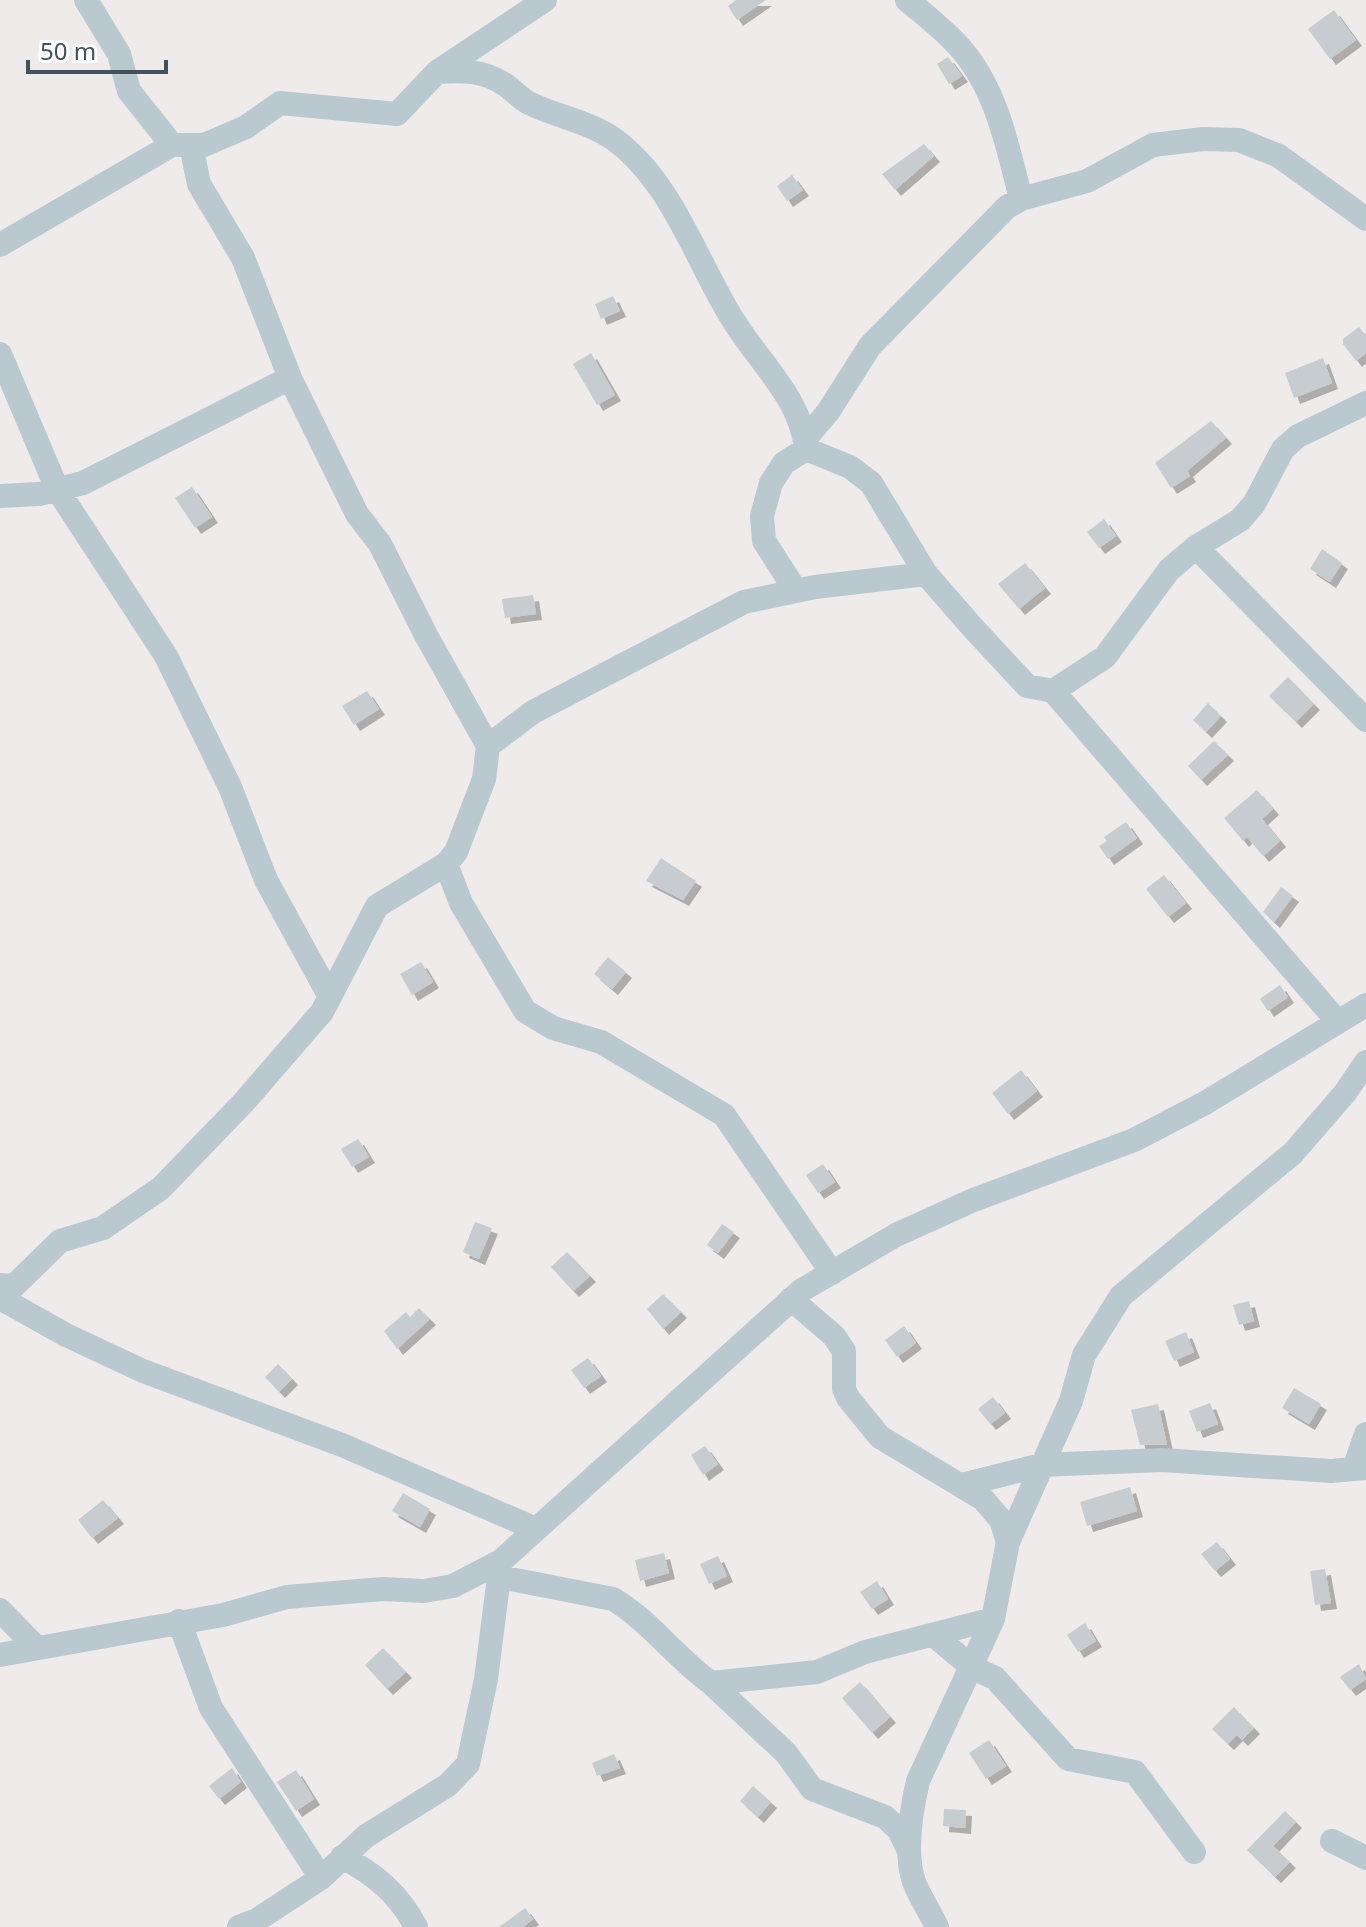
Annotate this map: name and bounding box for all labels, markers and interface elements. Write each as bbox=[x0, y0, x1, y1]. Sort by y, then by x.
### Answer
scale bar bbox=[28, 24, 166, 74]
text: 50 m bbox=[40, 34, 96, 67]

